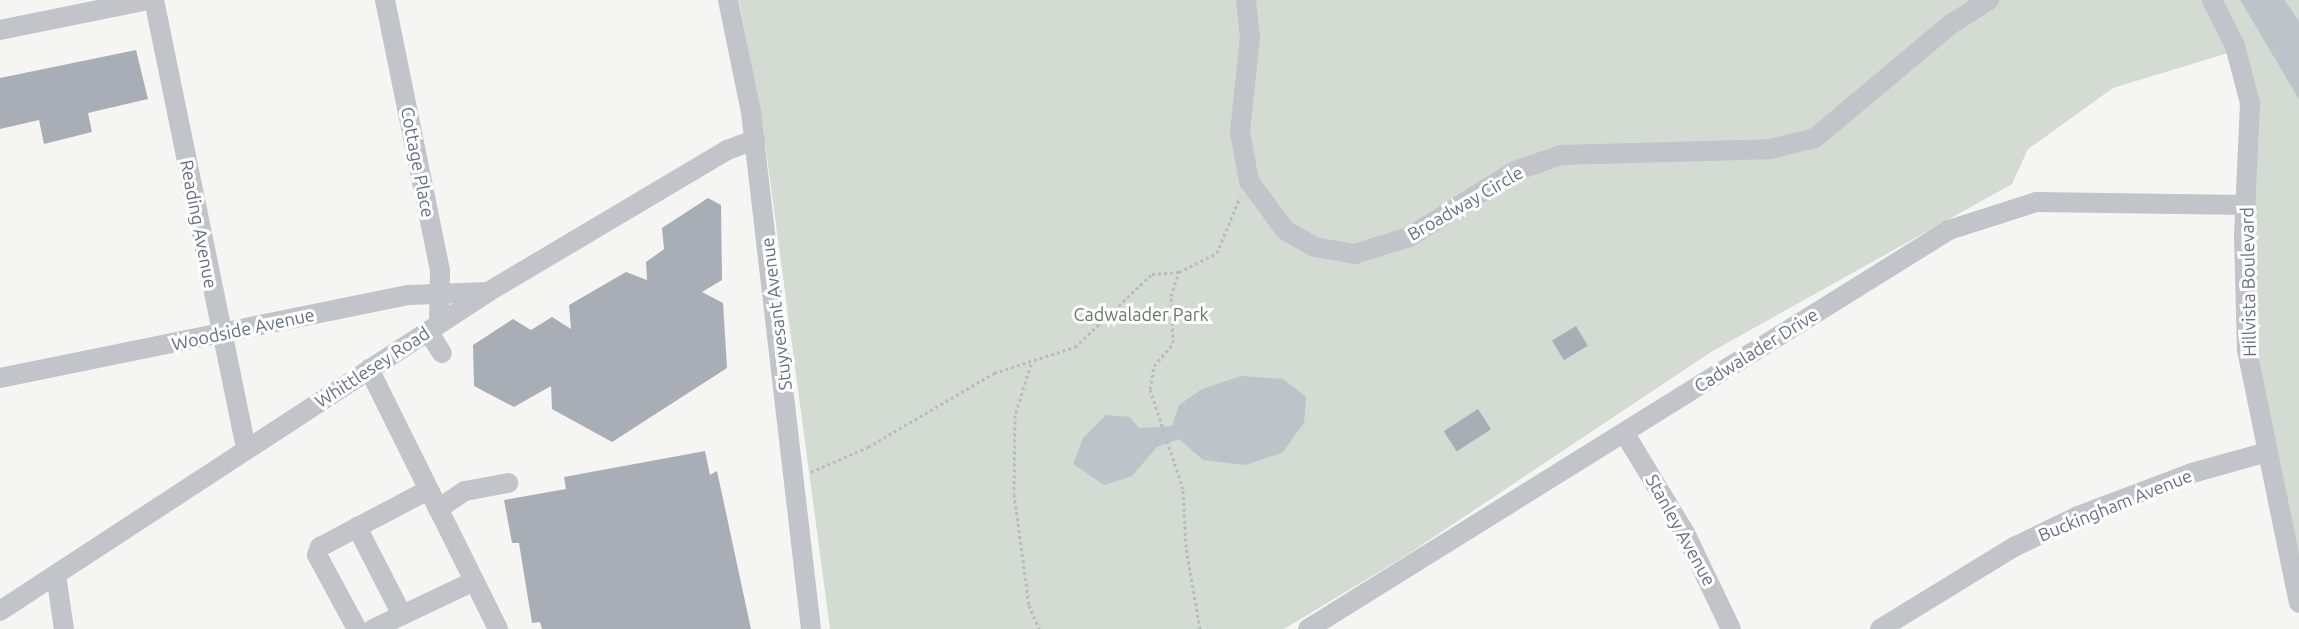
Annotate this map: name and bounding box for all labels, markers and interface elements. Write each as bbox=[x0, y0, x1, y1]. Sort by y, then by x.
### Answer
street label: Cottage Place bbox=[397, 105, 439, 219]
street label: Reading Avenue bbox=[176, 158, 222, 290]
street label: Broadway Circle bbox=[1403, 161, 1527, 245]
street label: Hillvista Boulevard bbox=[2236, 207, 2260, 357]
street label: Stuyvesant Avenue bbox=[756, 236, 796, 392]
street label: Woodside Avenue bbox=[170, 303, 316, 355]
park label: Cadwalader Park bbox=[1073, 303, 1209, 325]
street label: Cadwalader Drive bbox=[1690, 303, 1822, 397]
street label: Whittlesey Road bbox=[311, 322, 433, 412]
street label: Buckingham Avenue bbox=[2035, 464, 2195, 546]
street label: Stanley Avenue bbox=[1641, 470, 1721, 590]

